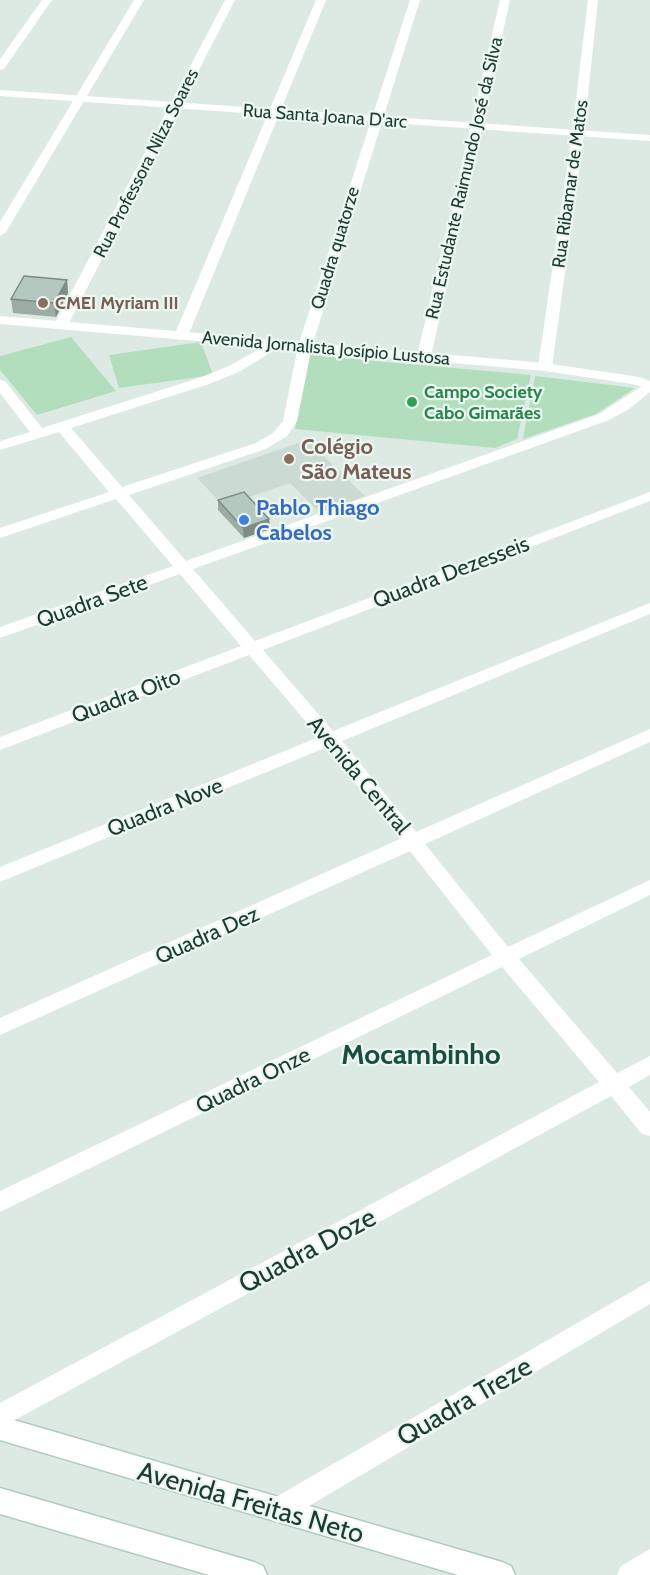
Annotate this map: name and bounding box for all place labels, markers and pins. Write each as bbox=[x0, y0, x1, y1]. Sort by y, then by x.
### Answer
place label: CMEI Myriam III bbox=[55, 292, 179, 314]
marker: CMEI Myriam III bbox=[36, 296, 50, 310]
place label: Campo Society Cabo Gimarães bbox=[424, 381, 543, 424]
marker: Campo Society Cabo Gimarães bbox=[405, 395, 419, 409]
place label: Colégio São Mateus bbox=[301, 433, 412, 485]
marker: Colégio São Mateus bbox=[282, 452, 296, 466]
place label: Pablo Thiago Cabelos bbox=[256, 494, 379, 546]
marker: Pablo Thiago Cabelos bbox=[237, 513, 251, 527]

